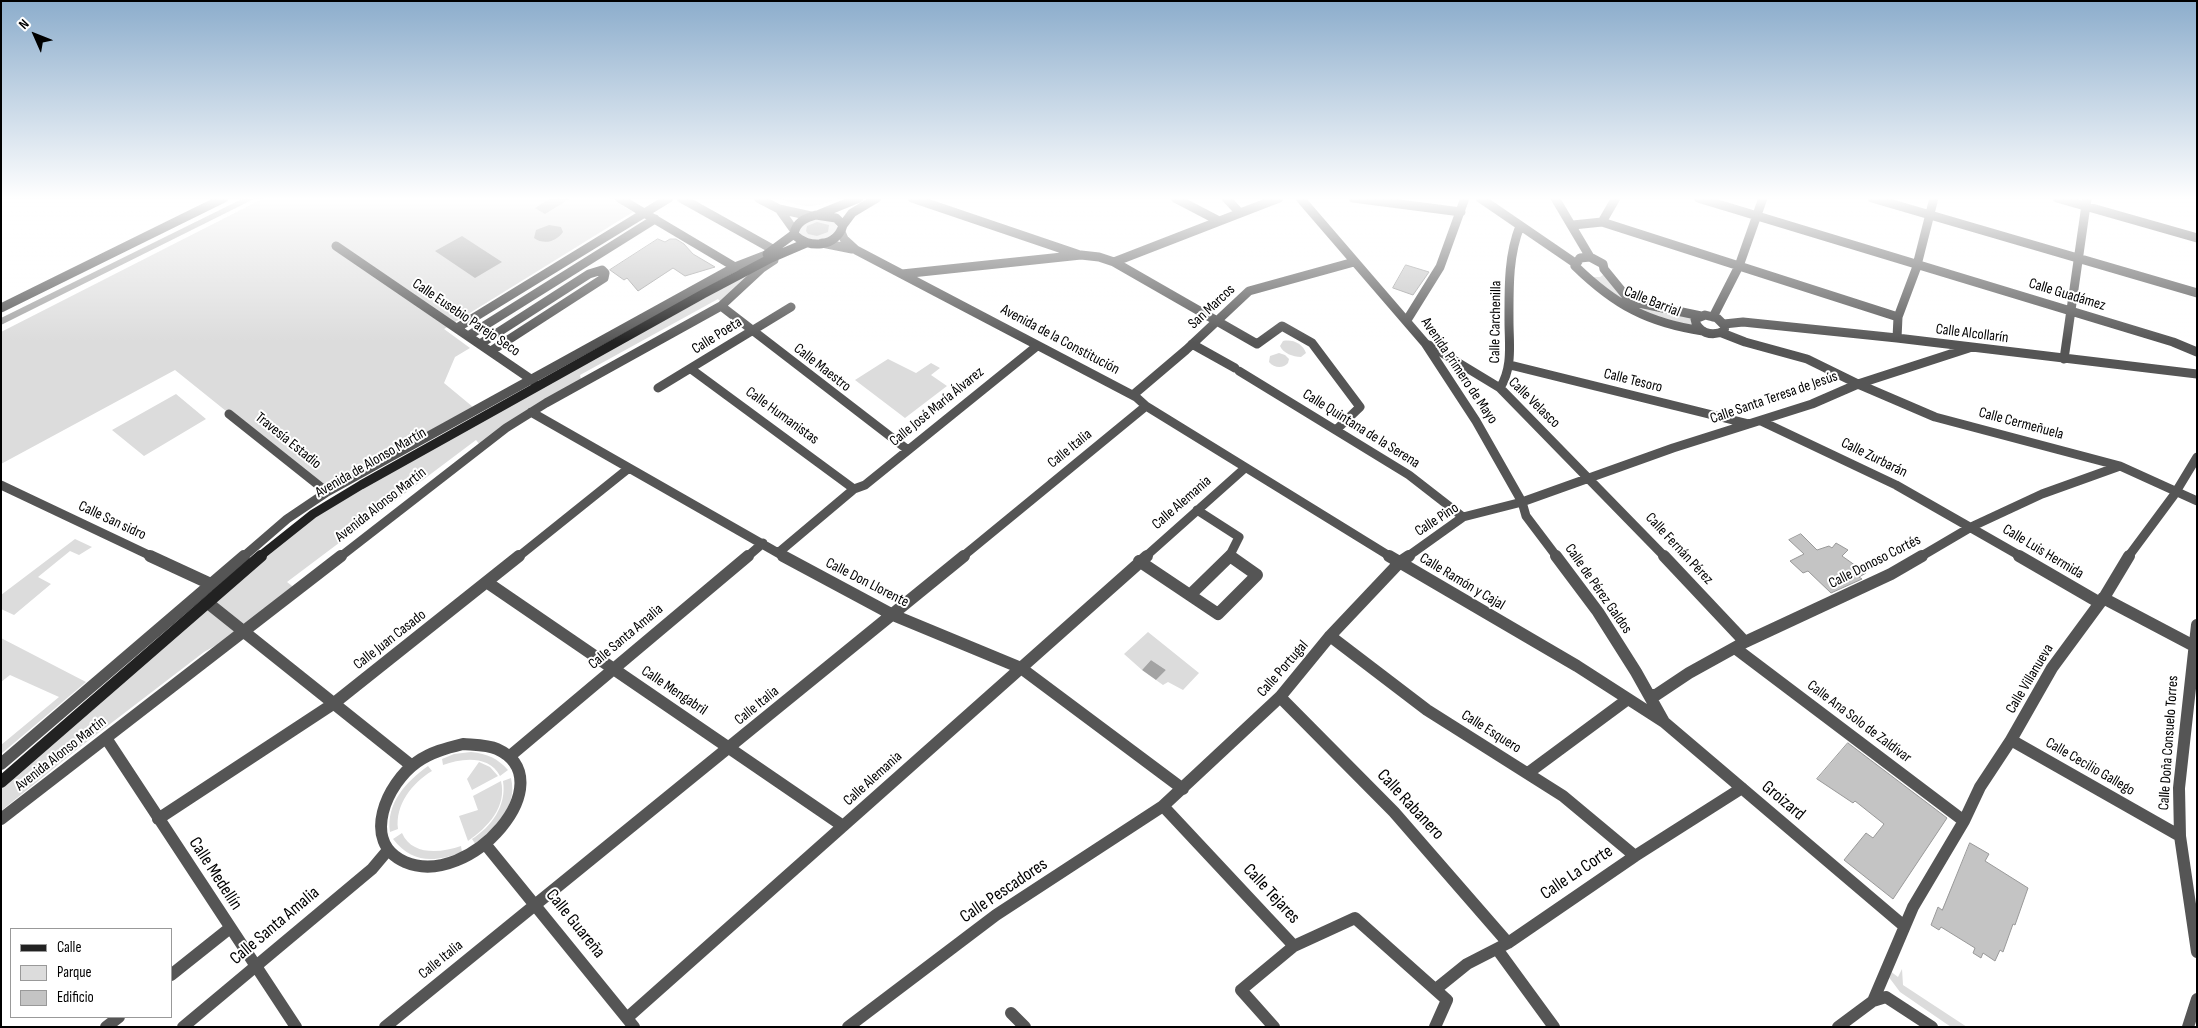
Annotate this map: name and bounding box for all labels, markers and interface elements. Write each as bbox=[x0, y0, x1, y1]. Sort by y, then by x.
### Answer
north arrow bbox=[10, 10, 60, 60]
text: N bbox=[15, 16, 33, 33]
street label: Calle Eusebio Parejo Seco bbox=[409, 275, 523, 361]
street label: Calle Guadámez bbox=[2026, 275, 2108, 315]
street label: San Marcos bbox=[1185, 281, 1239, 333]
street label: Calle Carchenilla bbox=[1486, 281, 1506, 363]
street label: Calle Barrial bbox=[1621, 283, 1683, 321]
street label: Avenida de la Constitución bbox=[997, 301, 1123, 379]
street label: Calle Poeta bbox=[689, 314, 745, 358]
street label: Avenida Primero de Mayo bbox=[1417, 314, 1501, 428]
street label: Calle Alcollarín bbox=[1935, 321, 2009, 347]
street label: Calle Maestro bbox=[790, 340, 854, 396]
street label: Calle José María Álvarez bbox=[886, 363, 988, 451]
street label: Calle Tesoro bbox=[1602, 365, 1664, 397]
street label: Calle Santa Teresa de Jesús bbox=[1708, 368, 1840, 428]
street label: Calle Velasco bbox=[1504, 374, 1564, 432]
street label: Calle Humanistas bbox=[742, 383, 822, 449]
street label: Calle Quintana de la Serena bbox=[1299, 386, 1423, 472]
street label: Calle Cermeñuela bbox=[1977, 404, 2065, 444]
street label: Travesía Estadio bbox=[251, 409, 325, 473]
street label: Avenida de Alonso Martín bbox=[312, 424, 430, 502]
street label: Calle Italia bbox=[1044, 426, 1096, 472]
street label: Calle Zurbarán bbox=[1838, 434, 1910, 482]
street label: Avenida Alonso Martín bbox=[332, 464, 430, 546]
street label: Calle Alemania bbox=[1149, 472, 1215, 534]
street label: Calle San sidro bbox=[75, 498, 149, 544]
street label: Calle Pino bbox=[1412, 499, 1462, 541]
street label: Calle Fernán Pérez bbox=[1641, 509, 1717, 589]
street label: Calle Luis Hermida bbox=[1999, 521, 2087, 583]
street label: Calle Donoso Cortés bbox=[1826, 531, 1924, 593]
street label: Calle de Pérez Galdos bbox=[1560, 541, 1636, 637]
street label: Calle Ramón y Cajal bbox=[1416, 550, 1508, 614]
street label: Calle Don Llorente bbox=[822, 554, 912, 612]
street label: Calle Santa Amalia bbox=[585, 601, 667, 673]
street label: Calle Juan Casado bbox=[350, 606, 430, 674]
street label: Calle Portugal bbox=[1254, 637, 1312, 701]
street label: Calle Villanueva bbox=[2002, 641, 2058, 717]
street label: Calle Mengabril bbox=[638, 662, 710, 720]
street label: Calle Doña Consuelo Torres bbox=[2155, 675, 2183, 811]
street label: Calle Ana Solo de Zaldívar bbox=[1803, 677, 1915, 767]
street label: Calle Italia bbox=[731, 683, 783, 729]
street label: Calle Esquero bbox=[1458, 707, 1524, 757]
street label: Avenida Alonso Martín bbox=[12, 713, 110, 795]
street label: Calle Cecilio Gallego bbox=[2042, 734, 2138, 800]
street label: Calle Alemania bbox=[840, 748, 906, 810]
street label: Calle Rabanero bbox=[1372, 765, 1448, 845]
street label: Groizard bbox=[1757, 776, 1809, 826]
street label: Calle Medellín bbox=[183, 833, 247, 915]
street label: Calle La Corte bbox=[1537, 841, 1617, 905]
street label: Calle Pescadores bbox=[956, 854, 1052, 928]
street label: Calle Tejares bbox=[1238, 859, 1304, 929]
street label: Calle Santa Amalia bbox=[226, 882, 324, 970]
street label: Calle Guareña bbox=[541, 885, 609, 963]
legend bbox=[10, 928, 172, 1018]
street label: Calle Italia bbox=[415, 937, 467, 983]
text: Calle bbox=[57, 938, 81, 957]
text: Parque bbox=[57, 963, 92, 982]
text: Edificio bbox=[57, 988, 94, 1007]

